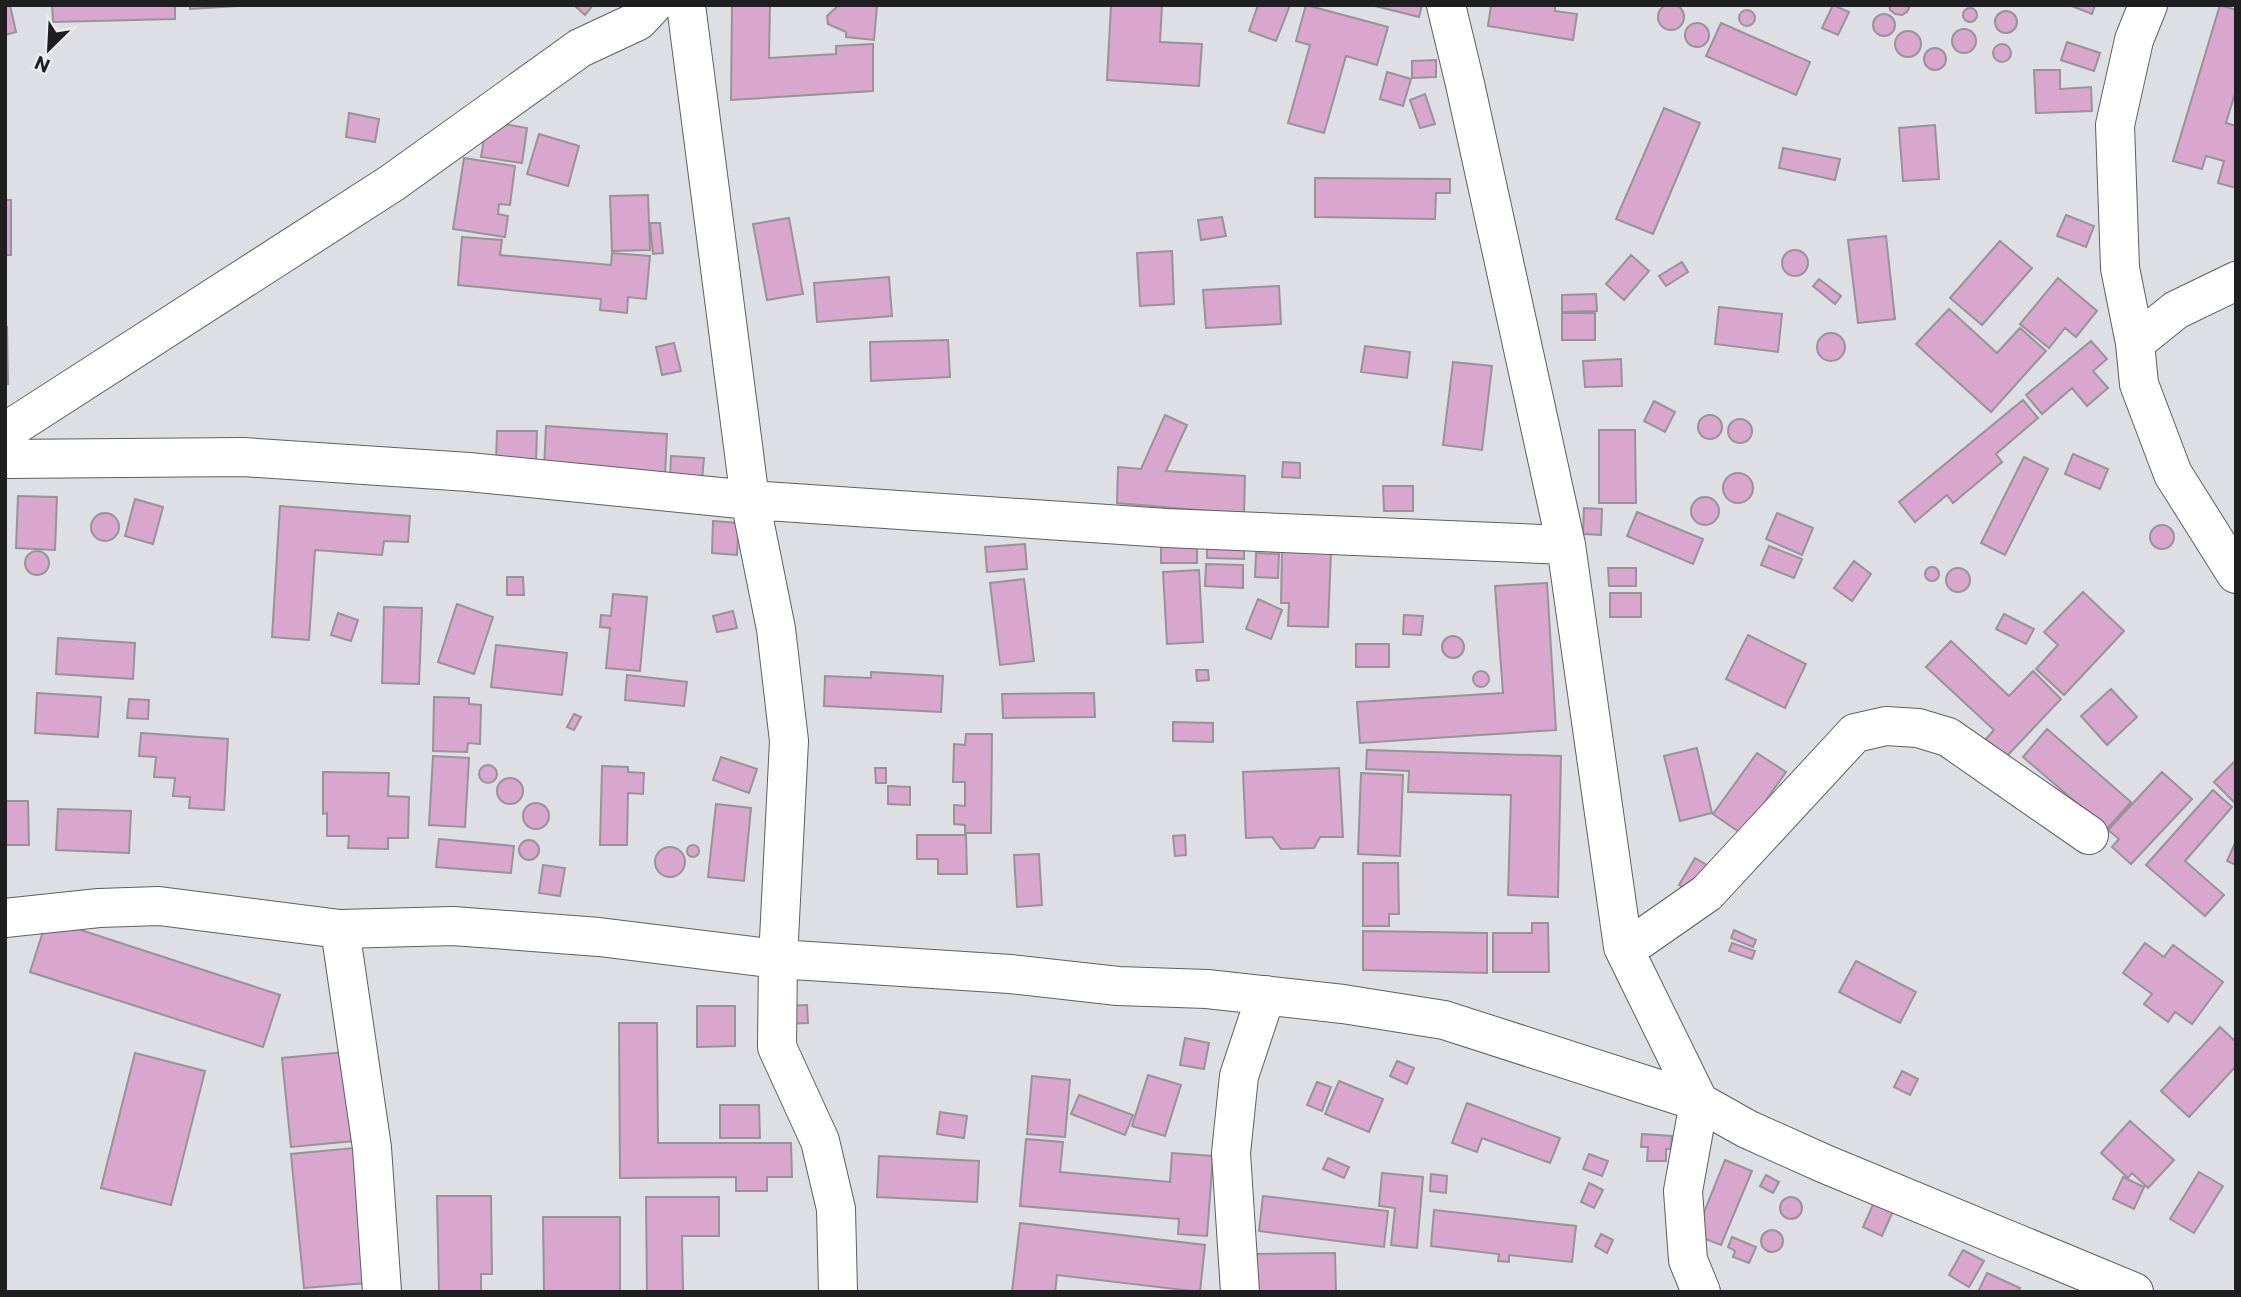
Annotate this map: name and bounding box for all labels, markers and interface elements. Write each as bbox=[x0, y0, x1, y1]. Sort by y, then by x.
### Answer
north arrow bbox=[14, 14, 84, 84]
text: N bbox=[31, 52, 53, 78]

